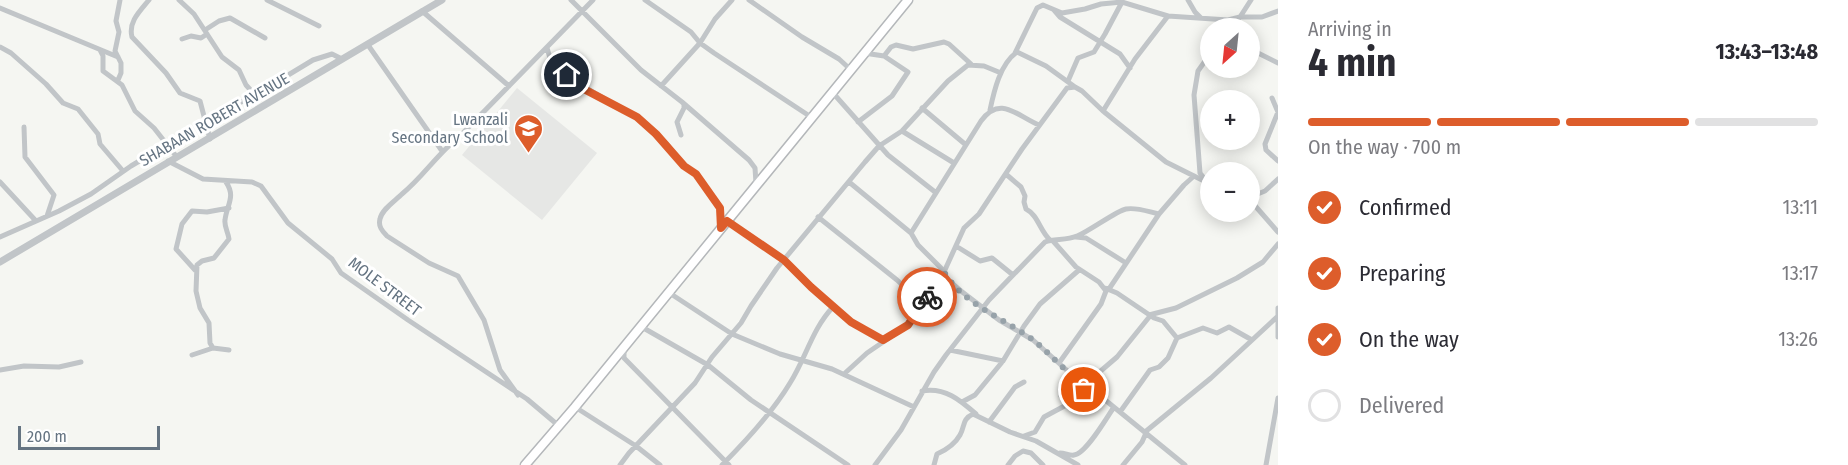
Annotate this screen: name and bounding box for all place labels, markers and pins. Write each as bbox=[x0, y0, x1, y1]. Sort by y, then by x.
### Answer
pin bbox=[541, 49, 592, 100]
place label: Lwanzali Secondary School bbox=[392, 110, 508, 147]
school or university icon: Lwanzali Secondary School bbox=[513, 112, 545, 154]
pin bbox=[1058, 364, 1109, 415]

